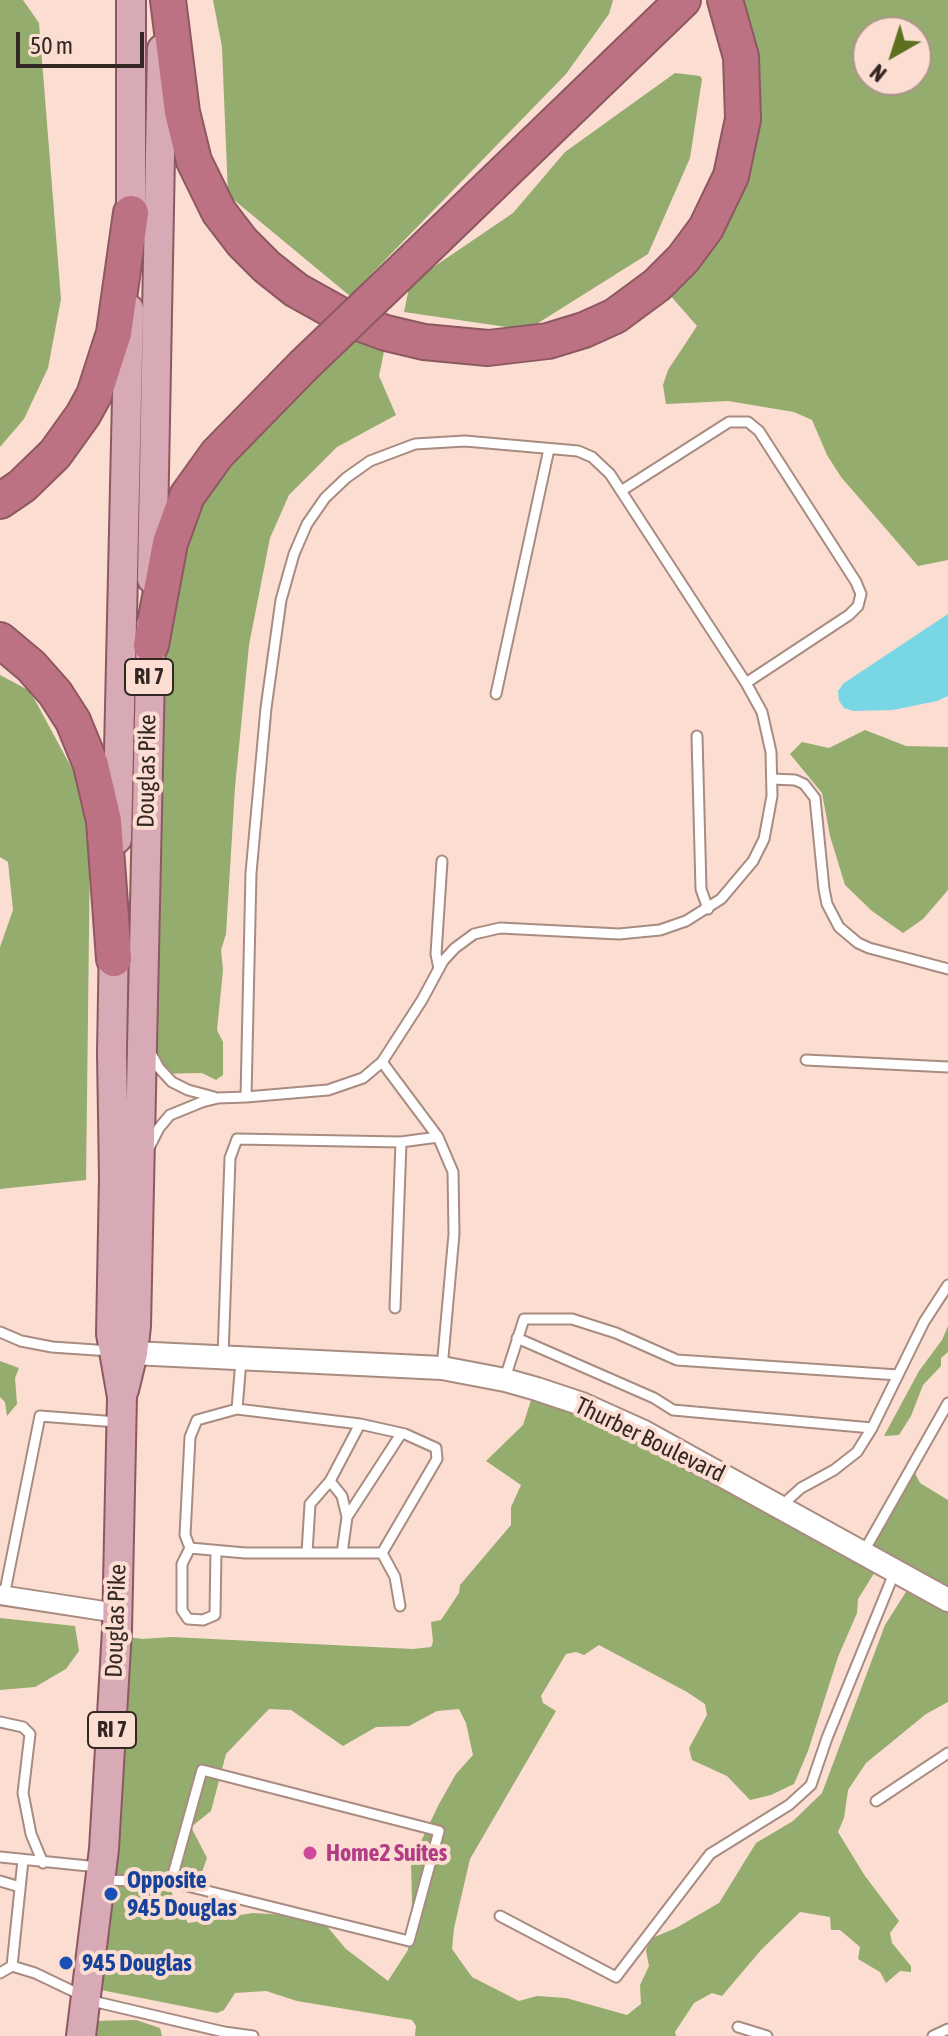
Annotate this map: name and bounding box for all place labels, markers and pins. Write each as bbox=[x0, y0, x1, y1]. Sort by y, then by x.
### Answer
place label: Home2 Suites bbox=[326, 1839, 447, 1867]
marker: Home2 Suites bbox=[301, 1844, 319, 1862]
place label: Opposite 945 Douglas bbox=[127, 1866, 237, 1922]
marker: Opposite 945 Douglas bbox=[102, 1885, 120, 1903]
place label: 945 Douglas bbox=[82, 1949, 192, 1977]
marker: 945 Douglas bbox=[57, 1954, 75, 1972]

